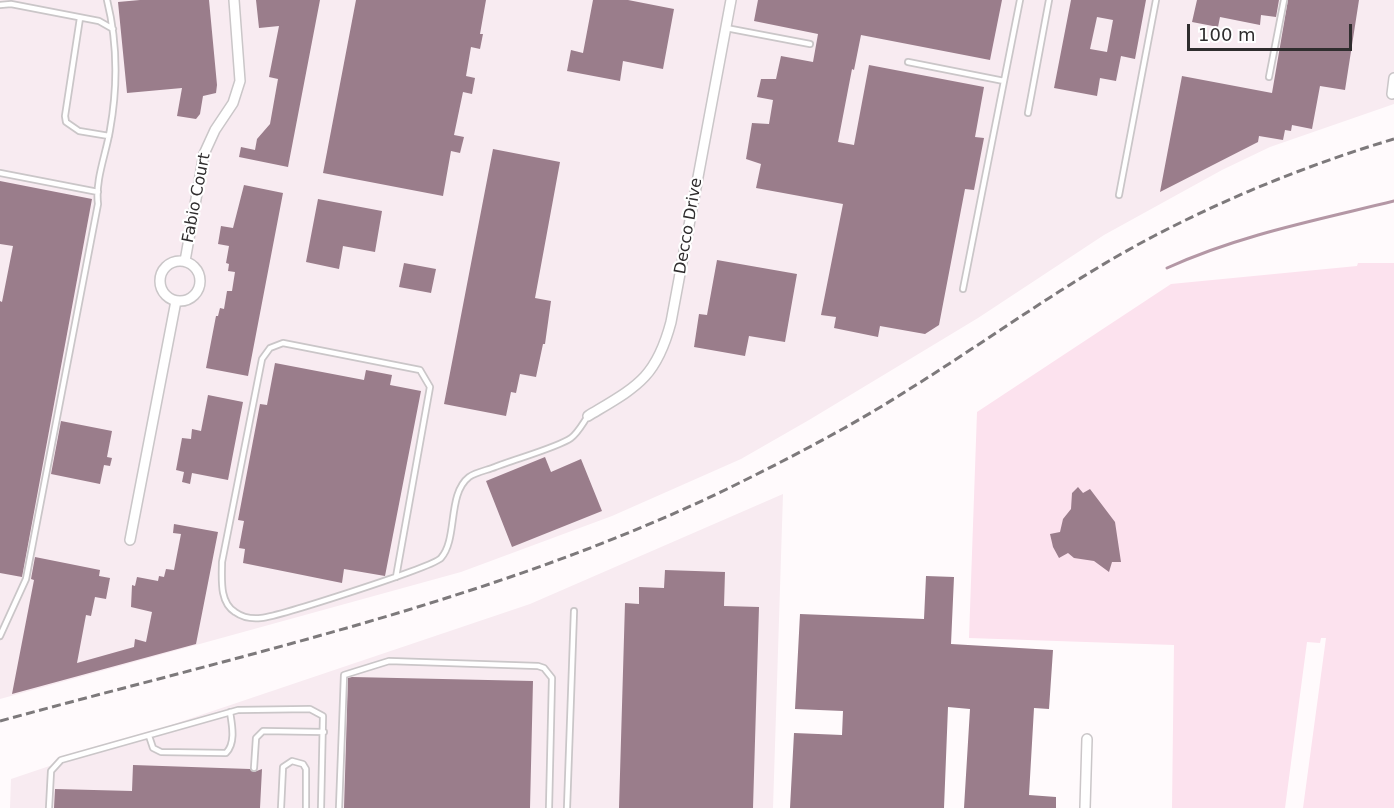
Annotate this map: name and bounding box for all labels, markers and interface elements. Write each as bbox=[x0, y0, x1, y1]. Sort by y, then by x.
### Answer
scale bar bbox=[1190, 12, 1355, 50]
text: 100 m bbox=[1198, 24, 1256, 45]
street label: Fabio Court bbox=[179, 152, 215, 244]
street label: Decco Drive bbox=[671, 176, 707, 276]

